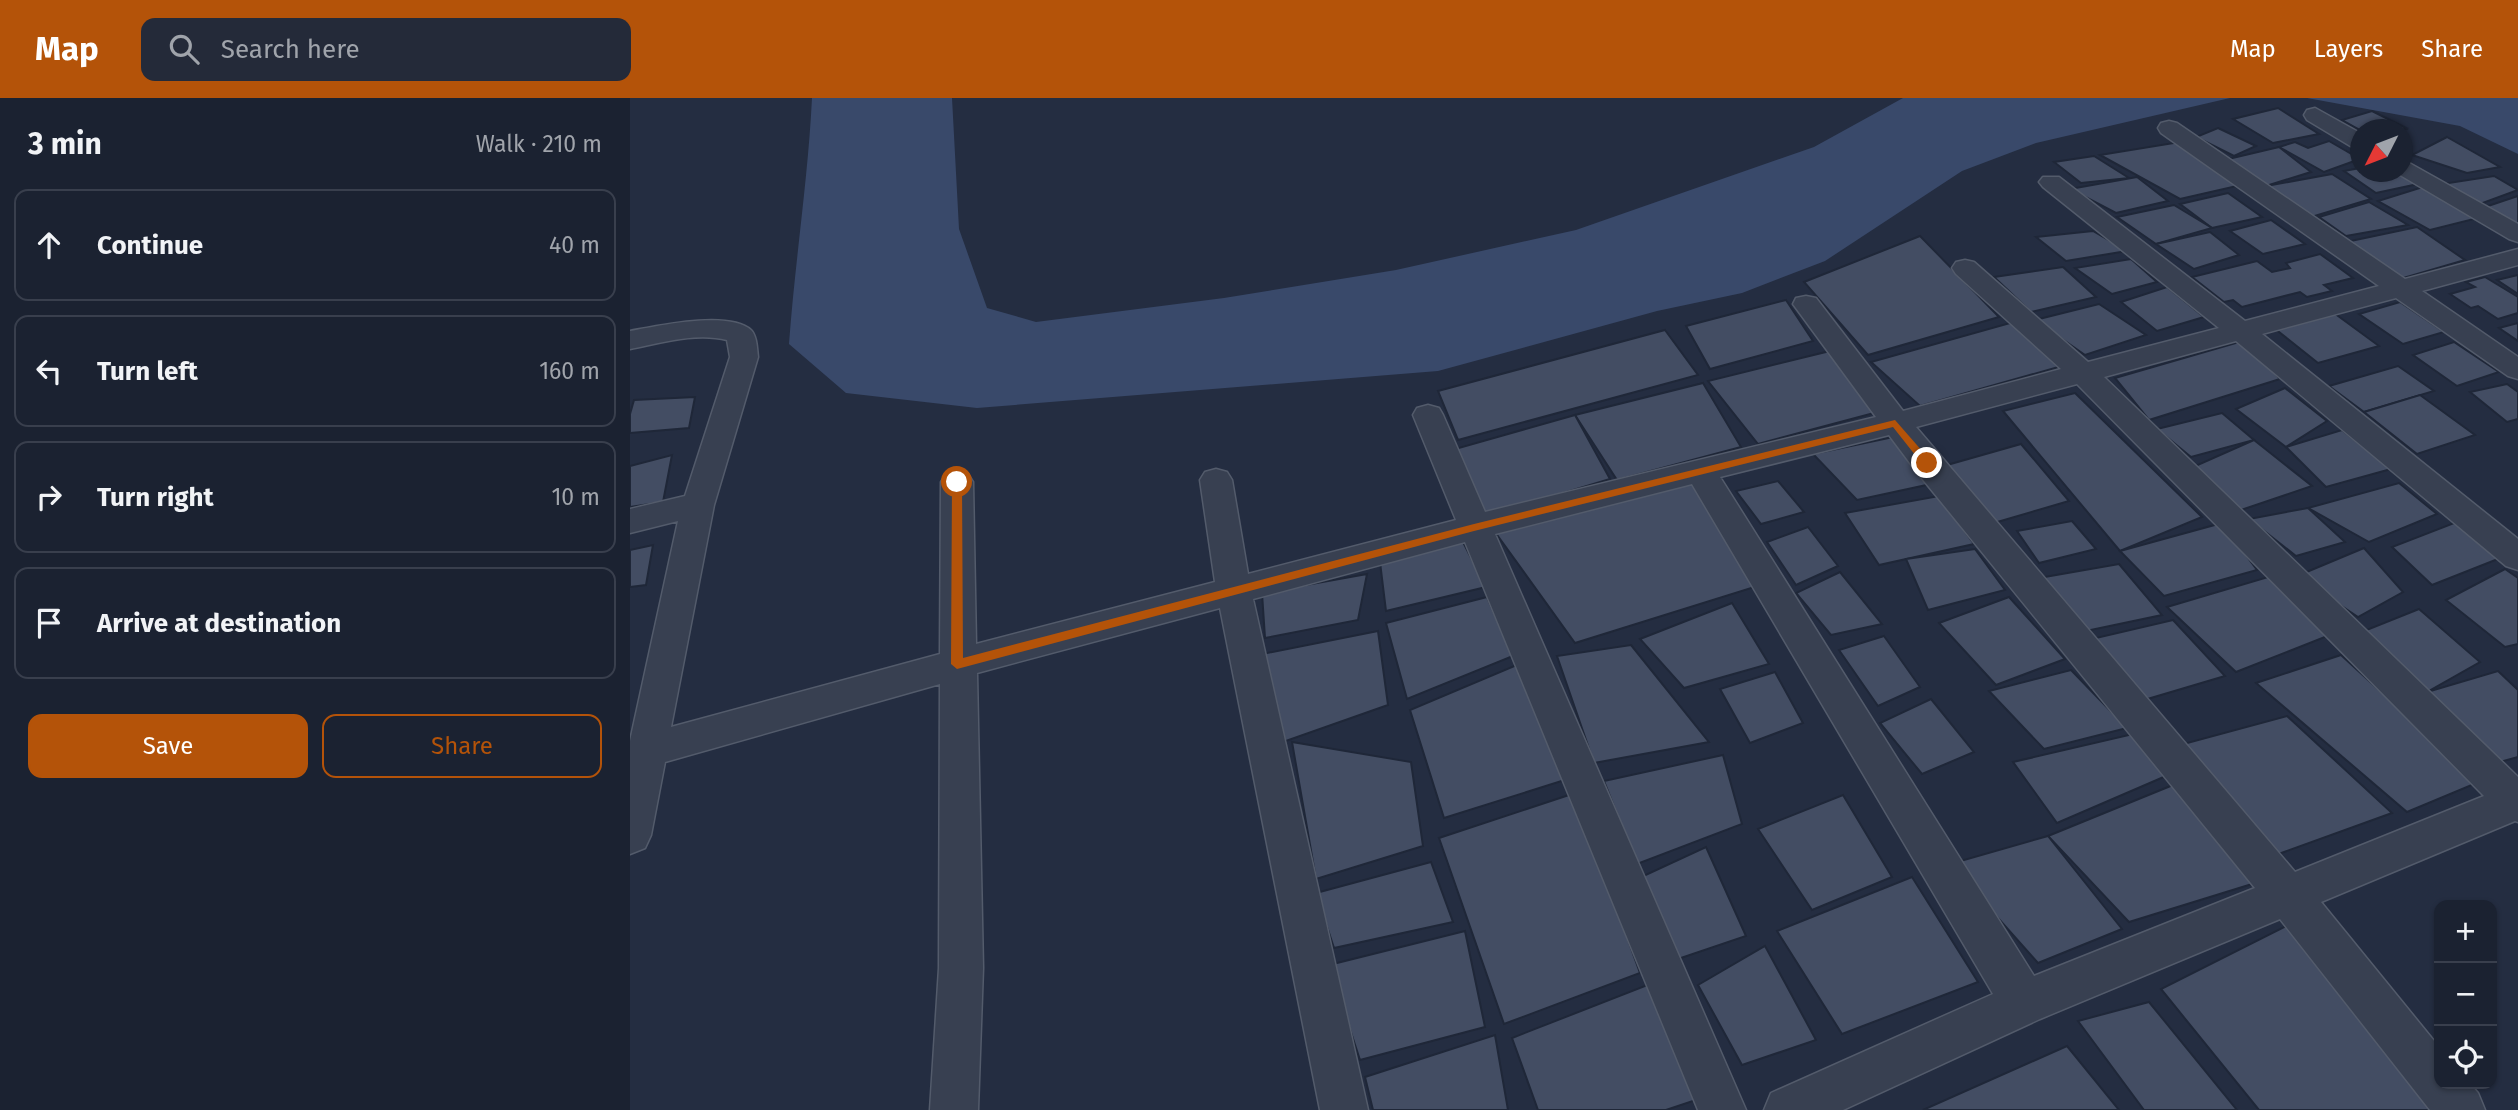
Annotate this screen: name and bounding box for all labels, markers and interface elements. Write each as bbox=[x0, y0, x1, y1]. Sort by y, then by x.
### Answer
search box bbox=[141, 18, 631, 81]
text: Map bbox=[35, 29, 99, 69]
icon: search bbox=[165, 30, 203, 68]
text: Search here bbox=[221, 34, 360, 65]
text: Map bbox=[2230, 35, 2276, 63]
text: Layers bbox=[2314, 35, 2383, 63]
text: Share bbox=[2421, 35, 2483, 63]
north arrow bbox=[2350, 119, 2413, 182]
text: 3 min bbox=[28, 126, 102, 162]
text: Walk · 210 m bbox=[476, 130, 602, 158]
icon: ahead bbox=[30, 226, 68, 264]
text: Continue bbox=[97, 230, 203, 261]
text: 40 m bbox=[549, 231, 600, 259]
icon: left bbox=[30, 352, 68, 390]
text: Turn left bbox=[97, 356, 198, 387]
text: 160 m bbox=[539, 357, 600, 385]
route end bbox=[1911, 447, 1942, 478]
route start bbox=[941, 466, 972, 497]
icon: right bbox=[30, 478, 68, 516]
text: Turn right bbox=[97, 482, 214, 513]
text: 10 m bbox=[551, 483, 600, 511]
icon: arrive bbox=[30, 604, 68, 642]
text: Arrive at destination bbox=[97, 608, 341, 639]
button: Save bbox=[28, 714, 308, 778]
button: Share bbox=[322, 714, 602, 778]
map controls bbox=[2434, 900, 2497, 1089]
button: + bbox=[2434, 900, 2497, 963]
button: − bbox=[2434, 963, 2497, 1026]
button: locate bbox=[2434, 1026, 2497, 1089]

